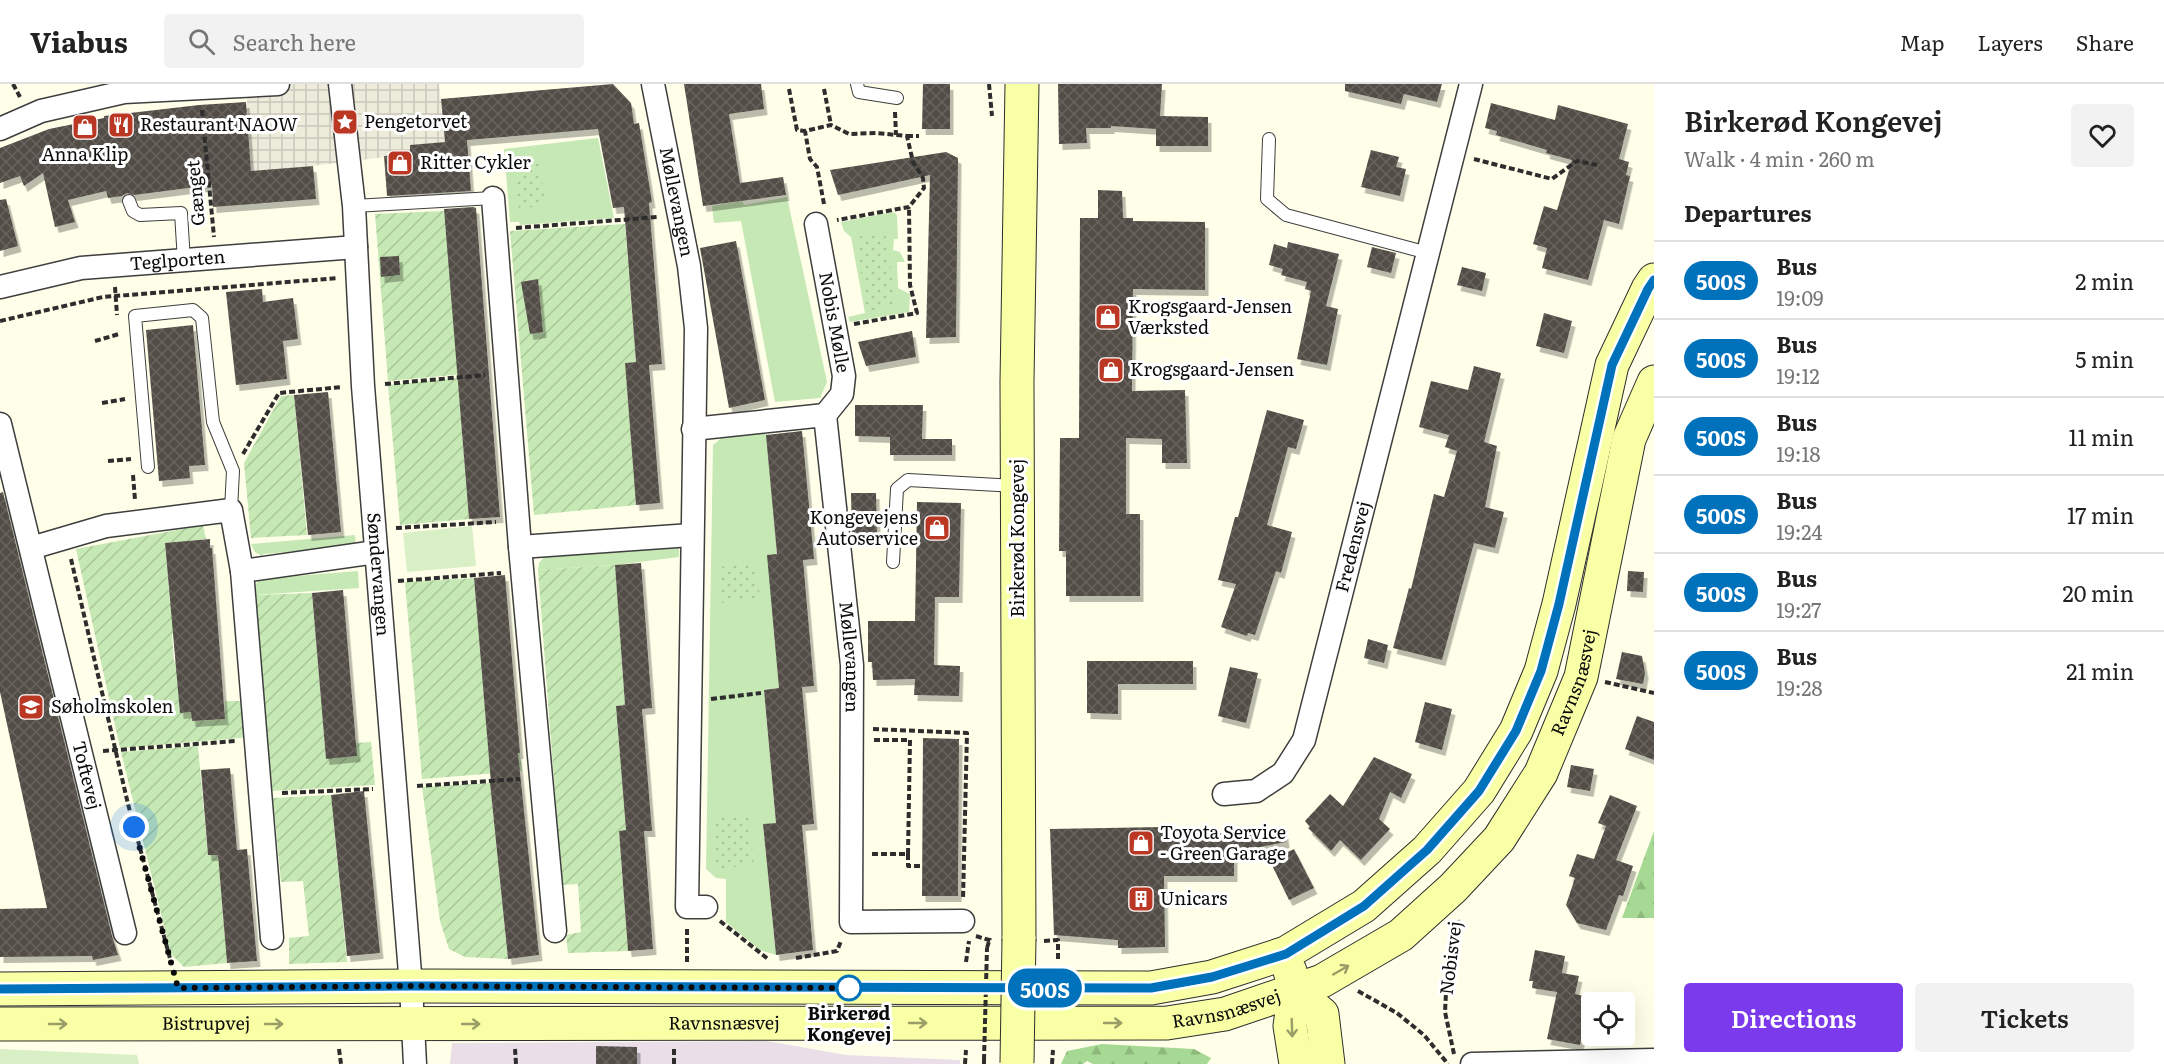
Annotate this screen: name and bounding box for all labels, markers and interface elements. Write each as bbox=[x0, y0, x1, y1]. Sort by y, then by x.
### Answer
search box bbox=[164, 14, 584, 68]
text: Viabus bbox=[30, 20, 128, 62]
icon: search bbox=[185, 25, 218, 58]
text: Search here bbox=[233, 25, 356, 58]
text: Map bbox=[1900, 26, 1945, 57]
text: Layers bbox=[1978, 26, 2043, 57]
text: Share bbox=[2076, 26, 2134, 57]
text: Birkerød Kongevej bbox=[1684, 99, 1943, 141]
button: heart bbox=[2071, 104, 2134, 167]
place icon: Pengetorvet bbox=[330, 107, 360, 137]
place label: Pengetorvet bbox=[364, 107, 468, 134]
restaurant icon: Restaurant NAOW bbox=[106, 110, 136, 140]
place label: Restaurant NAOW bbox=[140, 110, 298, 137]
shop icon: Anna Klip bbox=[70, 112, 100, 142]
place label: Anna Klip bbox=[42, 140, 128, 167]
text: Walk · 4 min · 260 m bbox=[1684, 143, 1875, 173]
street label: Møllevangen bbox=[654, 144, 702, 259]
shop icon: Ritter Cykler bbox=[385, 148, 415, 178]
place label: Ritter Cykler bbox=[420, 148, 531, 175]
street label: Gænget bbox=[178, 158, 211, 227]
text: Departures bbox=[1684, 196, 1811, 229]
street label: Teglporten bbox=[129, 242, 226, 276]
text: Bus bbox=[1776, 249, 1817, 282]
text: 2 min bbox=[2075, 264, 2134, 297]
text: 500S bbox=[1696, 265, 1746, 296]
street label: Nobis Mølle bbox=[813, 269, 858, 375]
text: 19:09 bbox=[1776, 282, 1823, 312]
place label: Krogsgaard-Jensen Værksted bbox=[1128, 292, 1292, 340]
shop icon: Krogsgaard-Jensen Værksted bbox=[1093, 302, 1123, 332]
text: Bus bbox=[1776, 327, 1817, 360]
text: 5 min bbox=[2075, 342, 2134, 375]
text: 500S bbox=[1696, 343, 1746, 374]
shop icon: Krogsgaard-Jensen bbox=[1096, 355, 1126, 385]
place label: Krogsgaard-Jensen bbox=[1130, 355, 1294, 382]
text: 19:12 bbox=[1776, 360, 1820, 390]
text: Bus bbox=[1776, 405, 1817, 438]
text: 11 min bbox=[2068, 420, 2134, 453]
text: 500S bbox=[1696, 421, 1746, 452]
text: 19:18 bbox=[1776, 438, 1821, 468]
street label: Birkerød Kongevej bbox=[1003, 459, 1030, 617]
text: Bus bbox=[1776, 483, 1817, 516]
street label: Fredensvej bbox=[1327, 498, 1376, 595]
text: 17 min bbox=[2067, 498, 2134, 531]
text: 500S bbox=[1696, 499, 1746, 530]
place label: Kongevejens Autoservice bbox=[810, 503, 918, 551]
street label: Søndervangen bbox=[361, 511, 398, 637]
shop icon: Kongevejens Autoservice bbox=[922, 513, 952, 543]
text: 19:24 bbox=[1776, 516, 1822, 546]
text: Bus bbox=[1776, 561, 1817, 594]
text: 20 min bbox=[2062, 576, 2134, 609]
text: 500S bbox=[1696, 577, 1746, 608]
text: 19:27 bbox=[1776, 594, 1821, 624]
street label: Møllevangen bbox=[833, 600, 867, 713]
street label: Ravnsnæsvej bbox=[1543, 626, 1602, 740]
text: Bus bbox=[1776, 639, 1817, 672]
text: 21 min bbox=[2066, 654, 2134, 687]
text: 500S bbox=[1696, 655, 1746, 686]
text: 19:28 bbox=[1776, 672, 1822, 702]
school or university icon: Søholmskolen bbox=[16, 692, 46, 722]
place label: Søholmskolen bbox=[51, 692, 174, 719]
street label: Toftevej bbox=[66, 738, 109, 812]
your location bbox=[119, 812, 149, 842]
place label: Toyota Service - Green Garage bbox=[1160, 818, 1286, 866]
shop icon: Toyota Service - Green Garage bbox=[1126, 828, 1156, 858]
building icon: Unicars bbox=[1126, 884, 1156, 914]
place label: Unicars bbox=[1160, 884, 1227, 911]
street label: Nobisvej bbox=[1432, 919, 1467, 996]
one-way arrow bbox=[1332, 964, 1349, 976]
line badge: 500S bbox=[1003, 968, 1087, 1008]
text: 500S bbox=[1020, 973, 1070, 1004]
marker: Birkerød Kongevej bbox=[836, 975, 862, 1001]
street label: Ravnsnæsvej bbox=[1170, 981, 1284, 1034]
button: Directions bbox=[1684, 983, 1903, 1052]
button: Tickets bbox=[1915, 983, 2134, 1052]
map controls bbox=[1581, 992, 1635, 1046]
button: locate bbox=[1581, 992, 1635, 1046]
place label: Birkerød Kongevej bbox=[807, 999, 891, 1047]
street label: Ravnsnæsvej bbox=[668, 1008, 780, 1035]
street label: Bistrupvej bbox=[162, 1009, 250, 1036]
one-way arrow bbox=[907, 1017, 927, 1029]
one-way arrow bbox=[1102, 1017, 1122, 1029]
one-way arrow bbox=[1286, 1017, 1297, 1037]
one-way arrow bbox=[48, 1018, 68, 1030]
one-way arrow bbox=[264, 1018, 284, 1030]
one-way arrow bbox=[460, 1018, 480, 1030]

